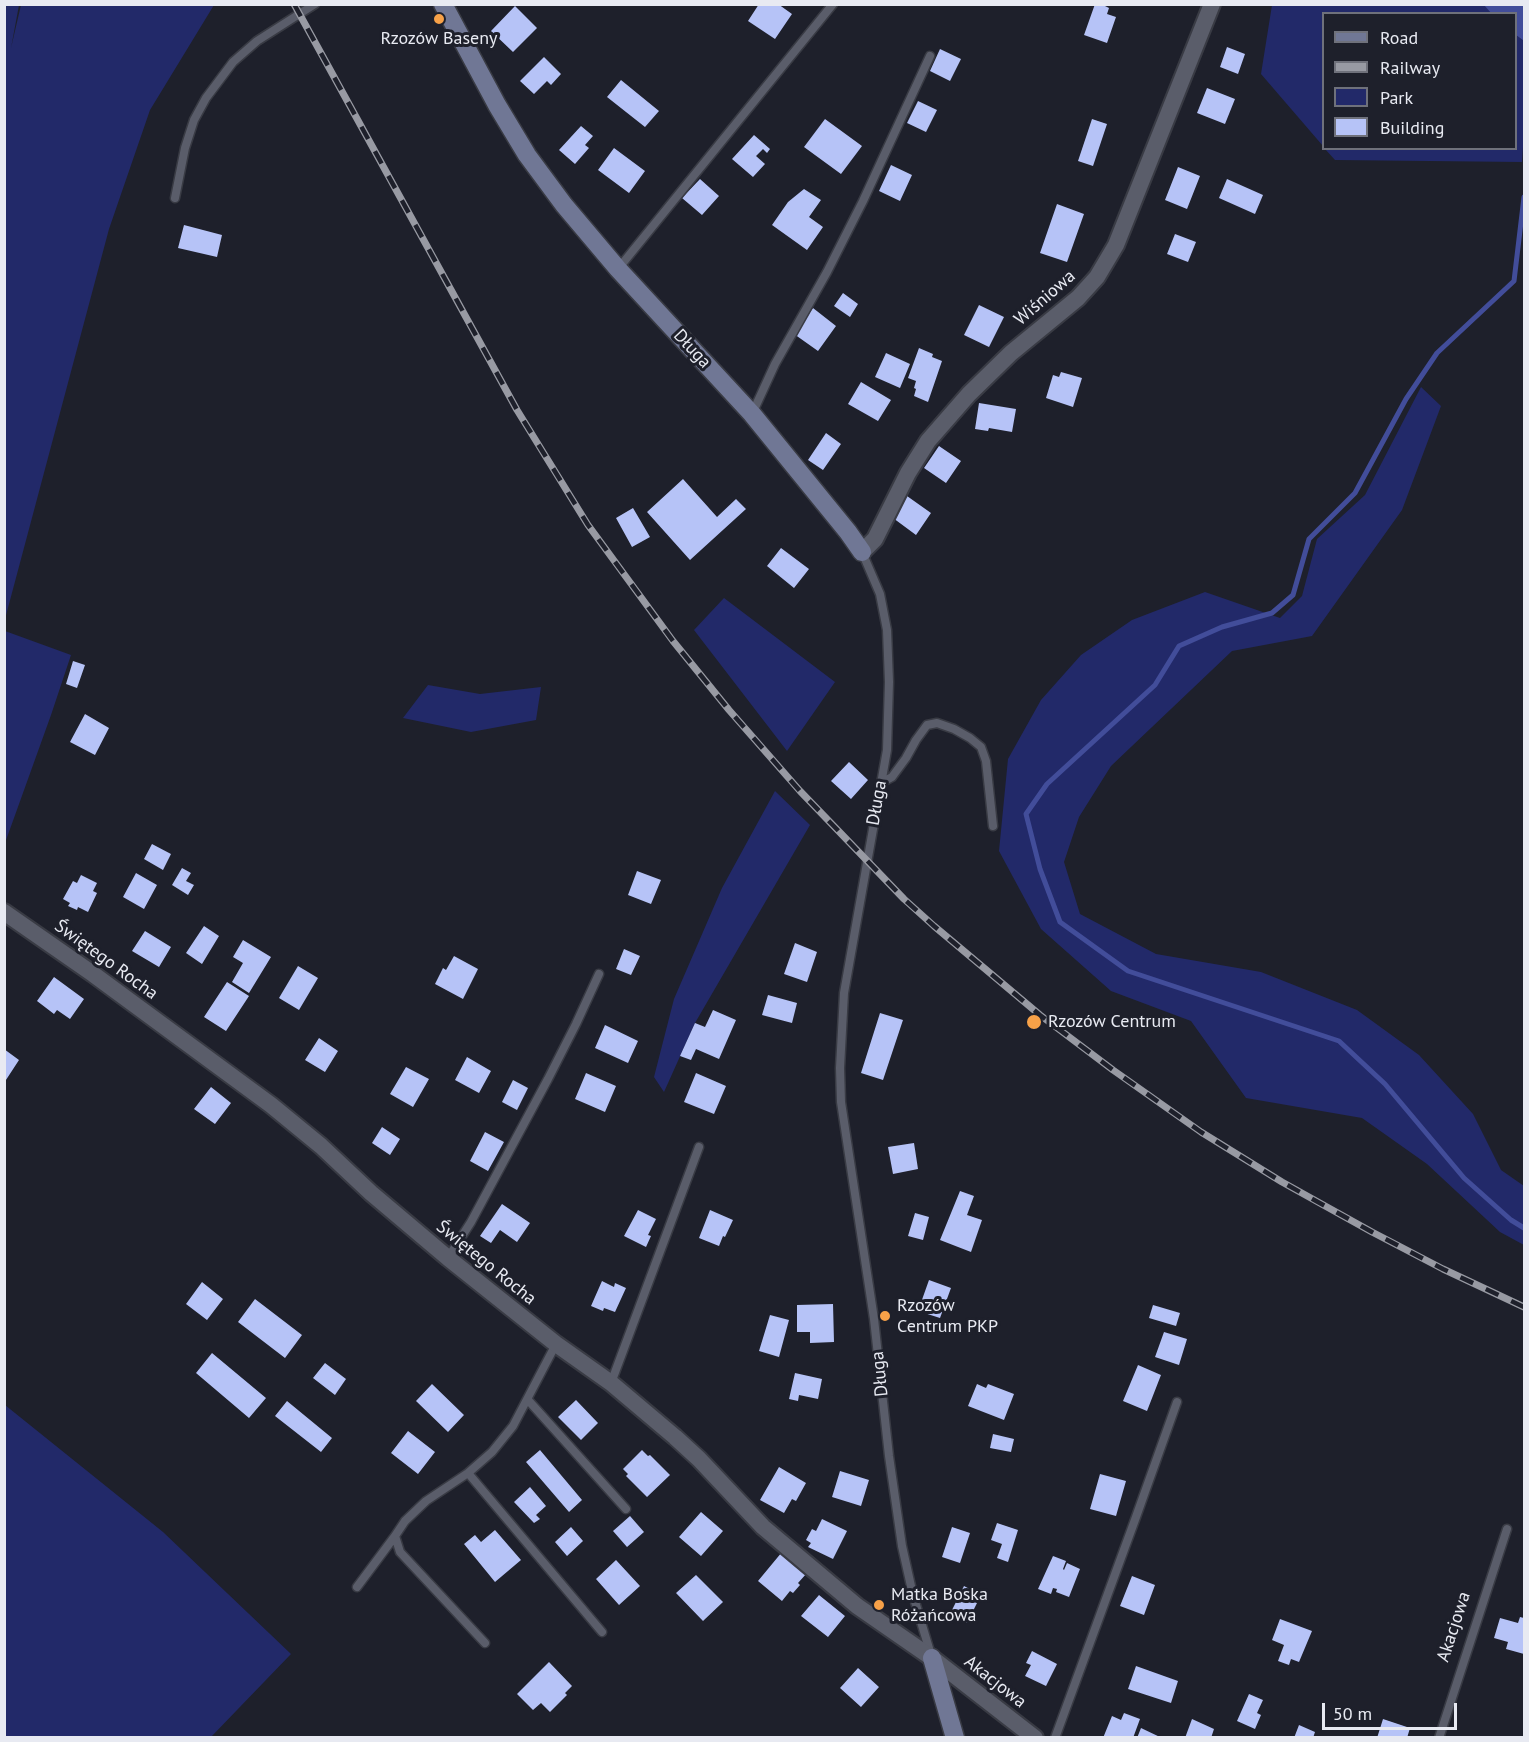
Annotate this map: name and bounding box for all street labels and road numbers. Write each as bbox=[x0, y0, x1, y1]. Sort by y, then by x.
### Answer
street label: Wiśniowa bbox=[1010, 266, 1080, 330]
street label: Długa bbox=[669, 325, 715, 373]
street label: Długa bbox=[862, 779, 892, 827]
street label: Świętego Rocha bbox=[50, 915, 162, 1005]
street label: Świętego Rocha bbox=[432, 1216, 540, 1310]
street label: Długa bbox=[867, 1350, 893, 1398]
street label: Akacjowa bbox=[1433, 1589, 1475, 1665]
street label: Akacjowa bbox=[960, 1651, 1030, 1713]

